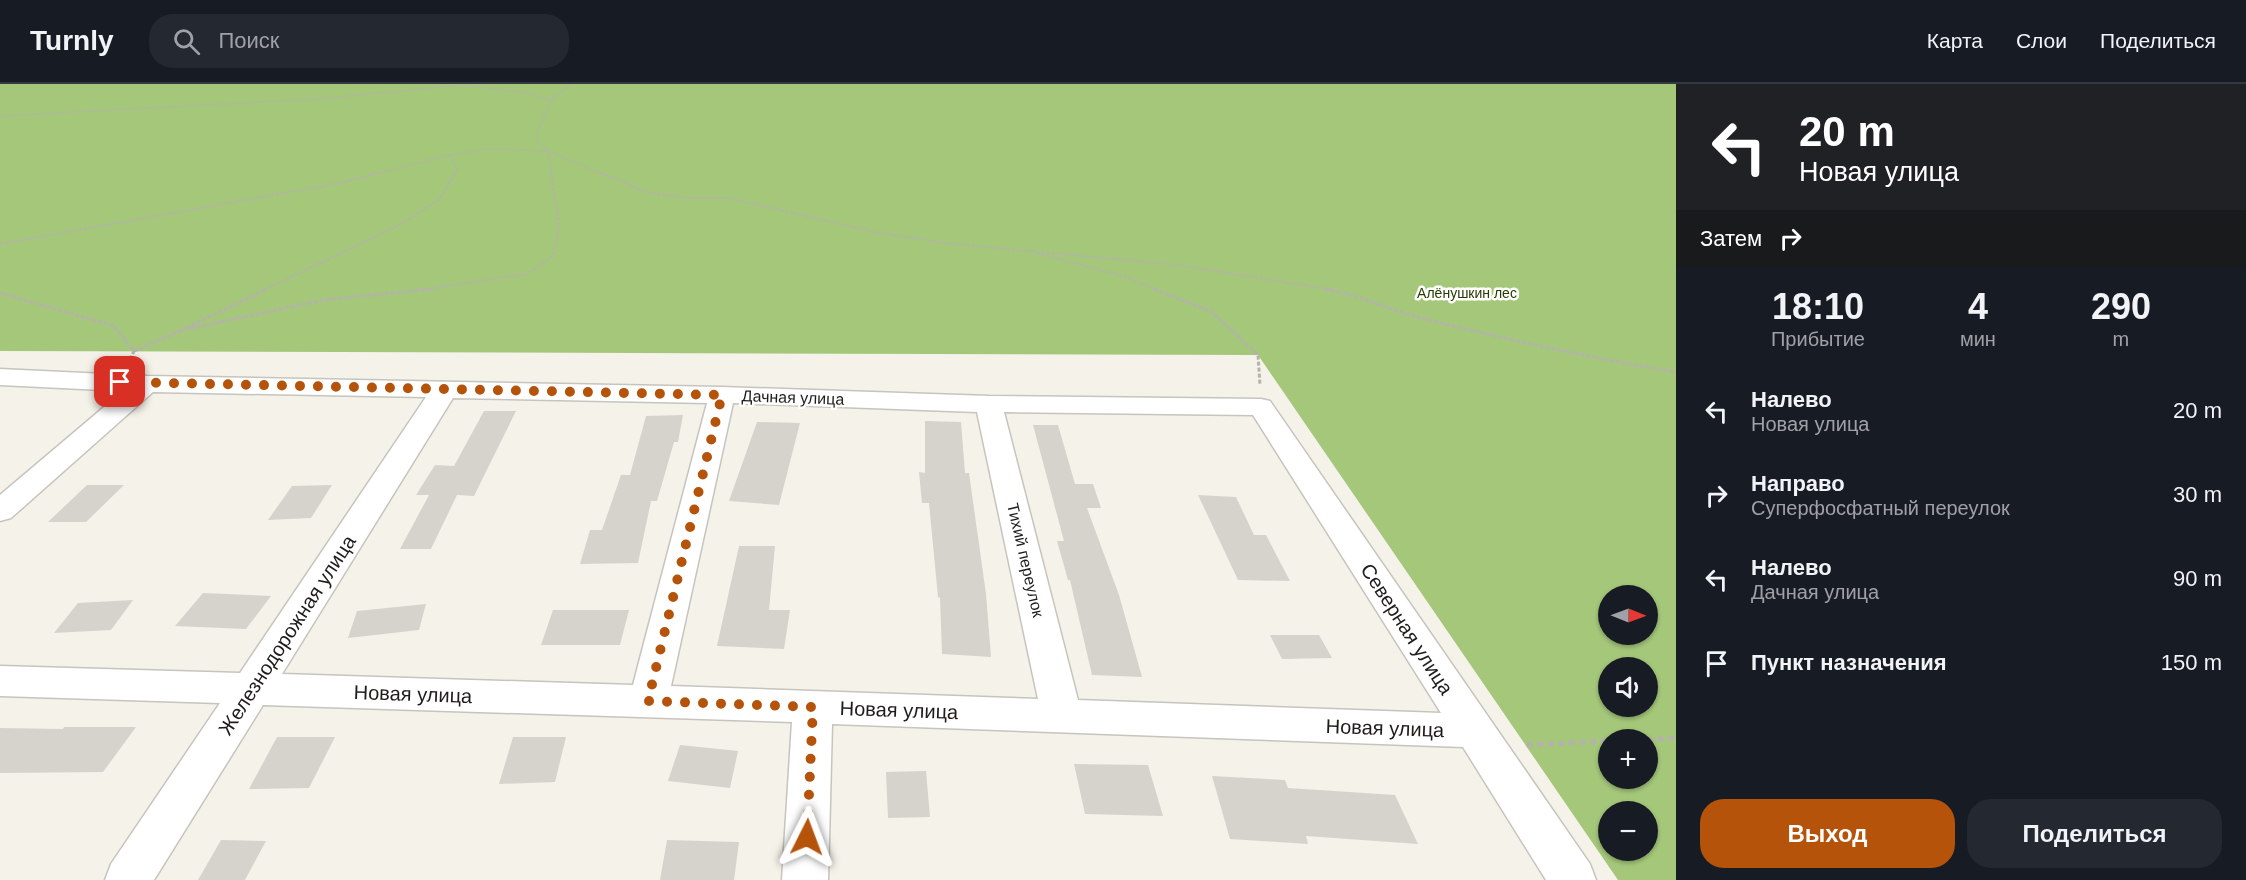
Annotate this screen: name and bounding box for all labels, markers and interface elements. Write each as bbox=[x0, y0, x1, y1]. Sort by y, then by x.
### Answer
search box bbox=[149, 14, 569, 68]
text: Turnly bbox=[30, 25, 113, 56]
icon: search bbox=[170, 25, 203, 58]
text: Поиск bbox=[218, 28, 279, 53]
text: Карта bbox=[1927, 29, 1983, 52]
text: Слои bbox=[2016, 29, 2067, 52]
text: Поделиться bbox=[2100, 29, 2216, 52]
icon: left bbox=[1700, 108, 1778, 186]
text: 20 m bbox=[1799, 108, 1895, 155]
text: Новая улица bbox=[1799, 157, 1959, 187]
icon: right bbox=[1774, 222, 1807, 255]
text: Затем bbox=[1700, 226, 1762, 251]
park label: Алёнушкин лес bbox=[1417, 285, 1517, 301]
text: 18:10 bbox=[1772, 286, 1864, 327]
text: 4 bbox=[1968, 286, 1988, 327]
text: 290 bbox=[2091, 286, 2151, 327]
text: Прибытие bbox=[1771, 328, 1865, 350]
text: мин bbox=[1960, 328, 1996, 350]
text: m bbox=[2113, 328, 2129, 350]
pin bbox=[94, 356, 145, 407]
icon: arrive bbox=[103, 365, 136, 398]
street label: Дачная улица bbox=[741, 387, 845, 408]
text: Налево bbox=[1751, 387, 1832, 412]
icon: left bbox=[1700, 395, 1733, 428]
text: 20 m bbox=[2173, 398, 2222, 423]
text: Новая улица bbox=[1751, 413, 1869, 435]
text: Направо bbox=[1751, 471, 1845, 496]
icon: right bbox=[1700, 479, 1733, 512]
text: 30 m bbox=[2173, 482, 2222, 507]
text: Суперфосфатный переулок bbox=[1751, 497, 2010, 519]
street label: Тихий переулок bbox=[1004, 501, 1047, 620]
street label: Железнодорожная улица bbox=[214, 530, 360, 739]
text: Налево bbox=[1751, 555, 1832, 580]
street label: Северная улица bbox=[1356, 559, 1458, 699]
icon: left bbox=[1700, 563, 1733, 596]
text: 90 m bbox=[2173, 566, 2222, 591]
text: Дачная улица bbox=[1751, 581, 1879, 603]
north arrow bbox=[1598, 585, 1658, 645]
map controls bbox=[1598, 585, 1658, 861]
icon: arrive bbox=[1700, 647, 1733, 680]
text: Пункт назначения bbox=[1751, 650, 1947, 675]
text: 150 m bbox=[2161, 650, 2222, 675]
button: sound bbox=[1598, 657, 1658, 717]
street label: Новая улица bbox=[353, 681, 473, 707]
street label: Новая улица bbox=[839, 697, 959, 723]
street label: Новая улица bbox=[1325, 715, 1445, 741]
button: + bbox=[1598, 729, 1658, 789]
button: Выход bbox=[1700, 799, 1955, 868]
button: Поделиться bbox=[1967, 799, 2222, 868]
button: − bbox=[1598, 801, 1658, 861]
position arrow bbox=[775, 805, 839, 869]

